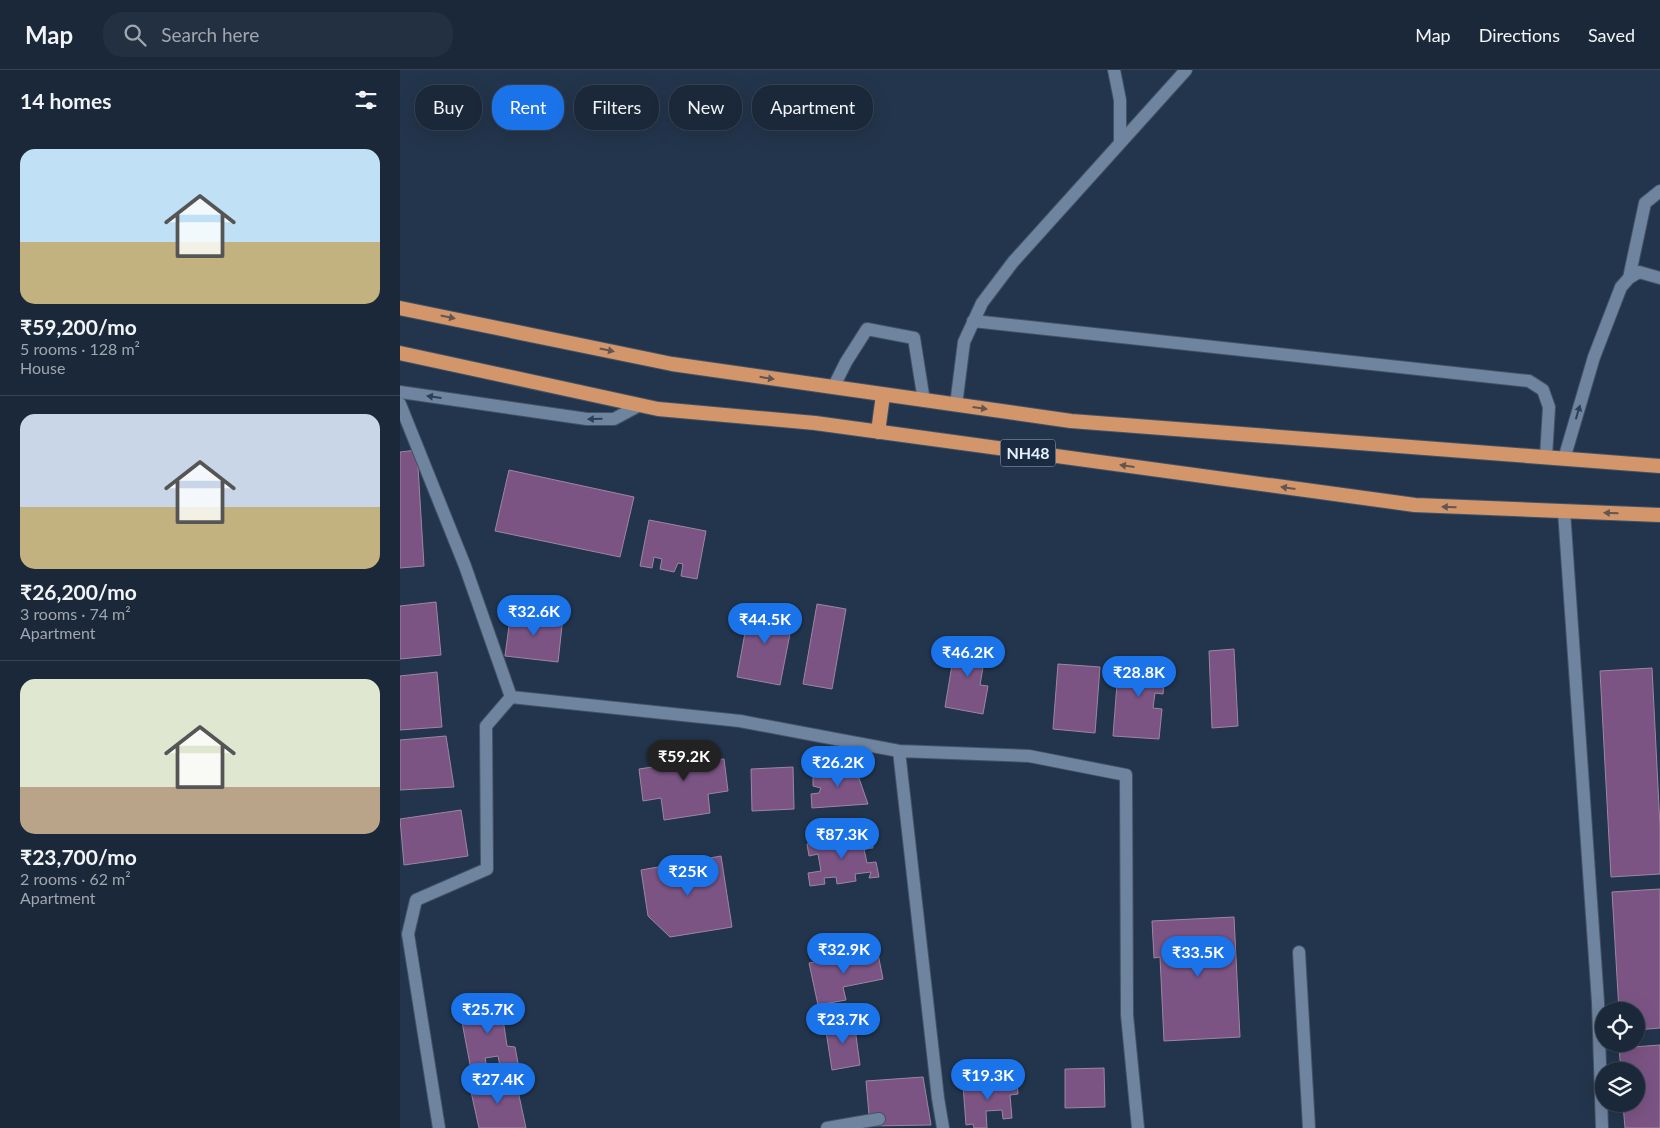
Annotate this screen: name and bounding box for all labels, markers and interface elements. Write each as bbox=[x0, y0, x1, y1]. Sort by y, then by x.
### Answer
search box bbox=[103, 12, 453, 57]
text: Map bbox=[25, 20, 73, 49]
icon: search bbox=[121, 21, 149, 49]
text: Search here bbox=[161, 23, 259, 46]
text: Map bbox=[1415, 24, 1451, 46]
text: Directions bbox=[1479, 24, 1560, 46]
text: Saved bbox=[1588, 24, 1635, 46]
chip: Buy bbox=[415, 85, 482, 130]
chip: Rent bbox=[492, 85, 564, 130]
chip: Filters bbox=[574, 85, 659, 130]
chip: New bbox=[669, 85, 742, 130]
chip: Apartment bbox=[752, 85, 873, 130]
icon: filters bbox=[352, 86, 380, 114]
text: 14 homes bbox=[20, 88, 111, 113]
icon: home bbox=[155, 181, 245, 271]
text: ₹59,200/mo bbox=[20, 314, 137, 339]
one-way arrow bbox=[440, 314, 456, 322]
text: 5 rooms · 128 m² bbox=[20, 339, 140, 358]
one-way arrow bbox=[599, 346, 614, 354]
text: House bbox=[20, 358, 65, 377]
one-way arrow bbox=[759, 375, 775, 383]
one-way arrow bbox=[425, 393, 441, 401]
one-way arrow bbox=[972, 404, 988, 412]
one-way arrow bbox=[1574, 404, 1582, 419]
one-way arrow bbox=[586, 415, 602, 423]
road number: NH48 bbox=[1000, 439, 1056, 466]
icon: home bbox=[155, 447, 245, 537]
one-way arrow bbox=[1118, 462, 1134, 470]
one-way arrow bbox=[1279, 484, 1295, 492]
one-way arrow bbox=[1441, 502, 1457, 510]
one-way arrow bbox=[1603, 509, 1619, 517]
text: ₹26,200/mo bbox=[20, 579, 137, 604]
pin: ₹32.6K bbox=[493, 594, 575, 637]
text: ₹32.6K bbox=[508, 601, 560, 620]
pin: ₹44.5K bbox=[724, 602, 806, 645]
text: 3 rooms · 74 m² bbox=[20, 604, 131, 623]
text: ₹44.5K bbox=[739, 609, 791, 628]
text: Apartment bbox=[20, 623, 95, 642]
pin: ₹46.2K bbox=[927, 636, 1009, 678]
text: ₹46.2K bbox=[942, 642, 994, 661]
pin: ₹28.8K bbox=[1098, 656, 1180, 698]
text: ₹28.8K bbox=[1113, 662, 1165, 681]
icon: home bbox=[155, 712, 245, 802]
pin: ₹59.2K bbox=[643, 740, 725, 782]
text: ₹59.2K bbox=[658, 746, 710, 765]
pin: ₹26.2K bbox=[797, 746, 879, 788]
text: ₹26.2K bbox=[812, 752, 864, 771]
pin: ₹87.3K bbox=[801, 818, 883, 860]
text: ₹87.3K bbox=[816, 824, 868, 843]
text: ₹23,700/mo bbox=[20, 844, 137, 869]
pin: ₹25K bbox=[658, 854, 718, 897]
text: ₹25K bbox=[669, 861, 707, 880]
text: 2 rooms · 62 m² bbox=[20, 869, 131, 888]
text: Apartment bbox=[20, 888, 95, 907]
pin: ₹32.9K bbox=[803, 932, 885, 975]
pin: ₹33.5K bbox=[1157, 936, 1239, 978]
text: ₹32.9K bbox=[818, 939, 870, 958]
text: ₹33.5K bbox=[1172, 942, 1224, 961]
pin: ₹25.7K bbox=[447, 992, 529, 1035]
text: ₹25.7K bbox=[462, 999, 514, 1018]
pin: ₹23.7K bbox=[802, 1002, 884, 1045]
map controls bbox=[1595, 1002, 1645, 1112]
button: locate bbox=[1595, 1002, 1645, 1052]
text: ₹23.7K bbox=[817, 1009, 869, 1028]
pin: ₹19.3K bbox=[947, 1058, 1029, 1101]
pin: ₹27.4K bbox=[457, 1062, 539, 1105]
button: layers bbox=[1595, 1062, 1645, 1112]
text: ₹19.3K bbox=[962, 1065, 1014, 1084]
text: ₹27.4K bbox=[472, 1069, 524, 1088]

